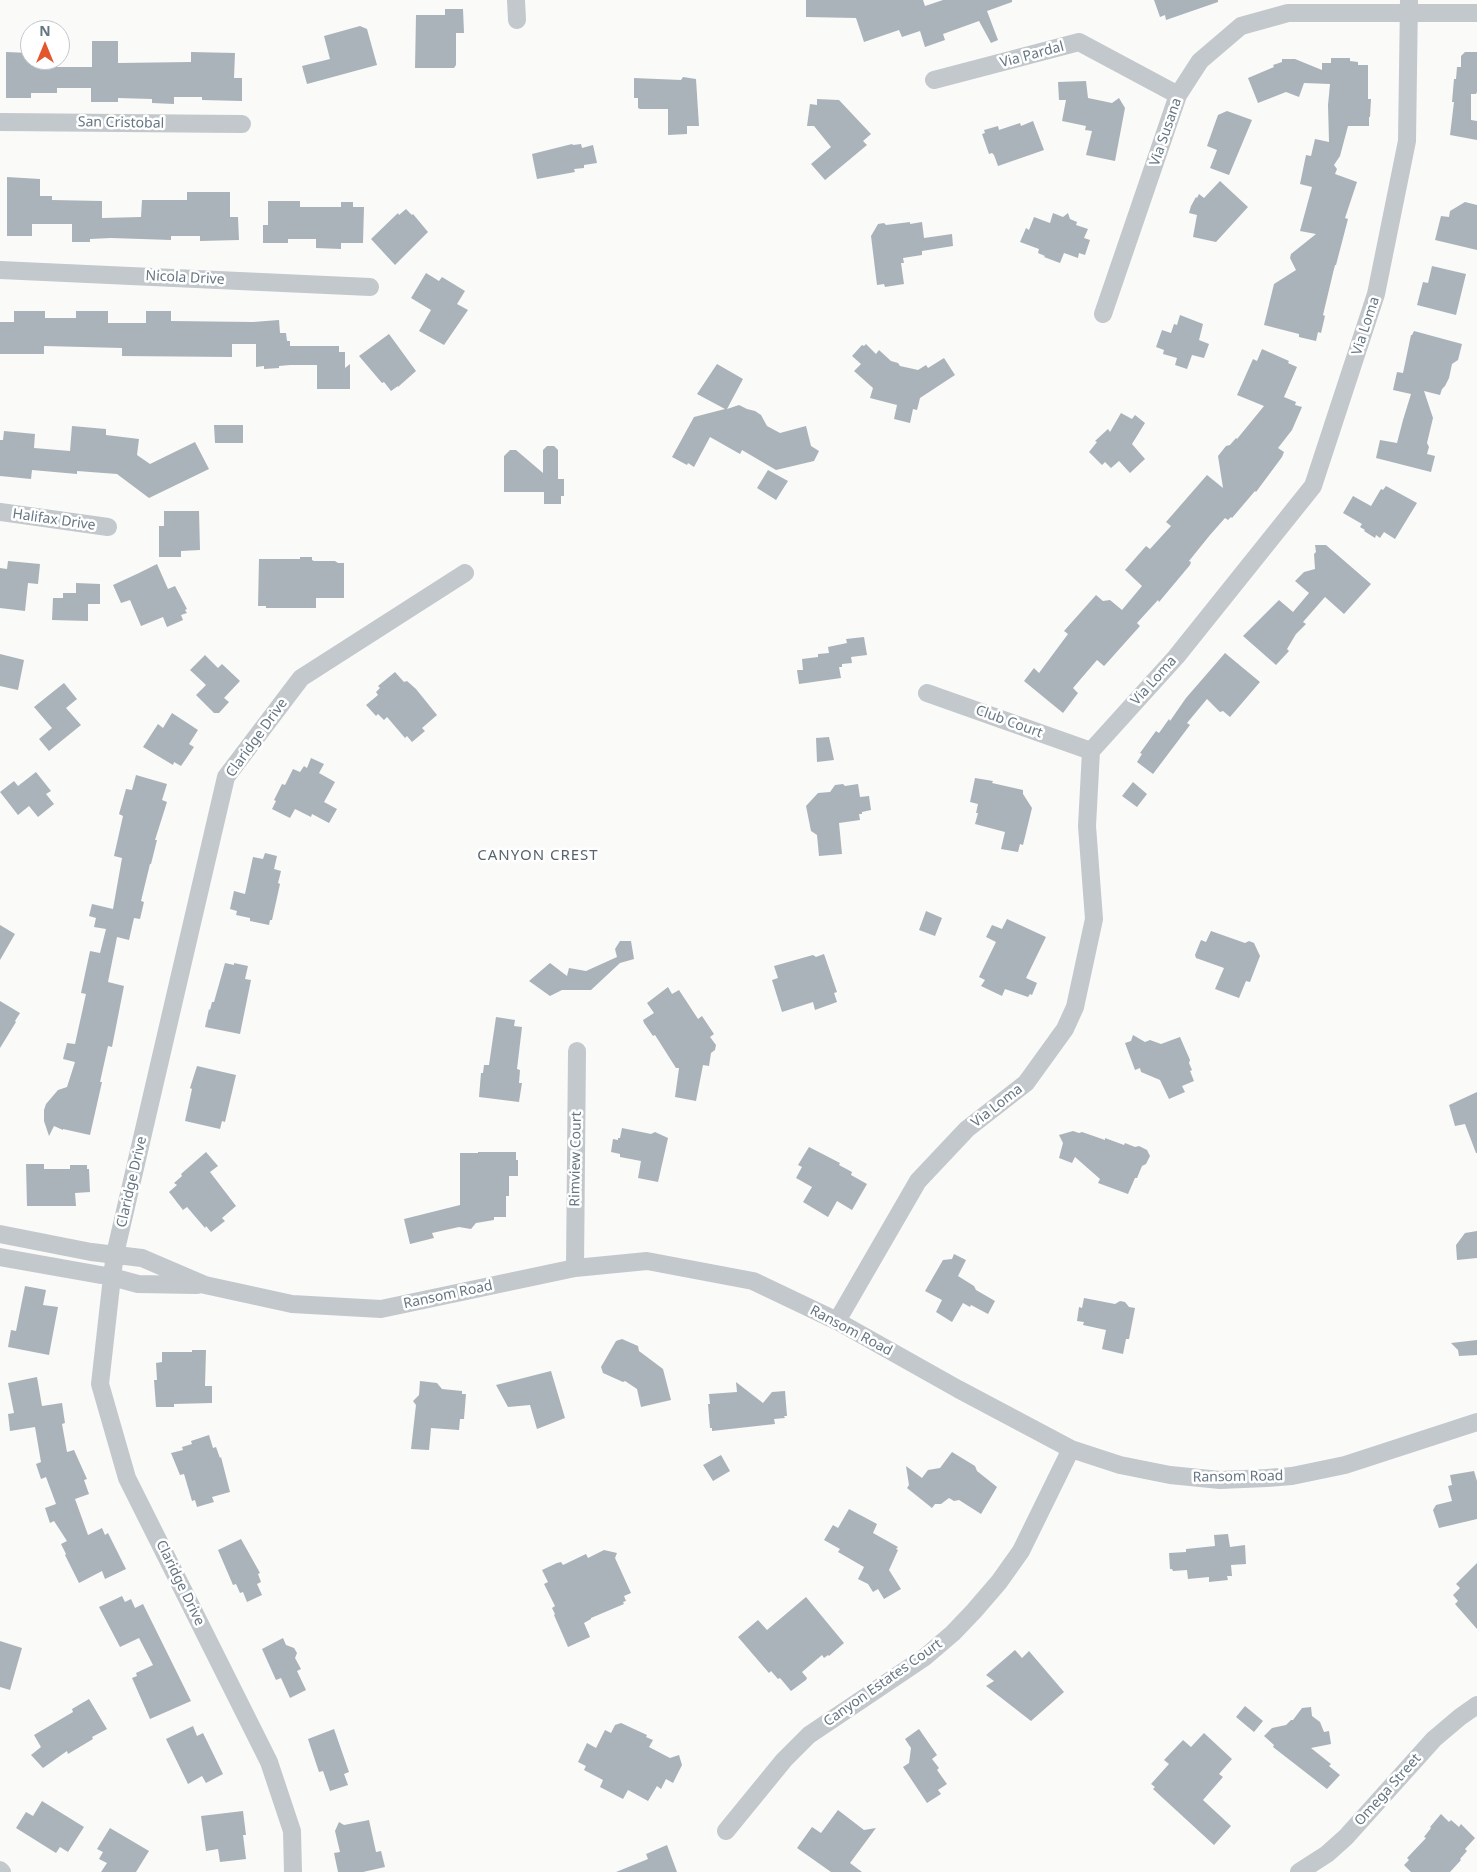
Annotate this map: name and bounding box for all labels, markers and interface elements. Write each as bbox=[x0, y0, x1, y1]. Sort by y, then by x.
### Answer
north arrow bbox=[20, 20, 70, 70]
text: N bbox=[39, 21, 51, 40]
street label: Via Pardal bbox=[998, 38, 1066, 72]
street label: Via Susana bbox=[1147, 96, 1185, 168]
street label: San Cristobal bbox=[78, 114, 164, 132]
street label: Nicola Drive bbox=[145, 268, 225, 288]
street label: Via Loma bbox=[1349, 295, 1383, 357]
street label: Halifax Drive bbox=[11, 506, 97, 534]
street label: Via Loma bbox=[1128, 653, 1180, 709]
street label: Claridge Drive bbox=[223, 695, 291, 781]
street label: Club Court bbox=[973, 702, 1045, 742]
district label: CANYON CREST bbox=[476, 847, 600, 865]
street label: Via Loma bbox=[968, 1081, 1026, 1131]
street label: Rimview Court bbox=[567, 1111, 585, 1207]
street label: Claridge Drive bbox=[113, 1135, 151, 1229]
street label: Ransom Road bbox=[402, 1277, 494, 1313]
street label: Ransom Road bbox=[807, 1302, 895, 1360]
street label: Ransom Road bbox=[1192, 1468, 1284, 1486]
street label: Claridge Drive bbox=[152, 1537, 208, 1629]
street label: Canyon Estates Court bbox=[821, 1636, 945, 1730]
street label: Omega Street bbox=[1351, 1751, 1425, 1829]

